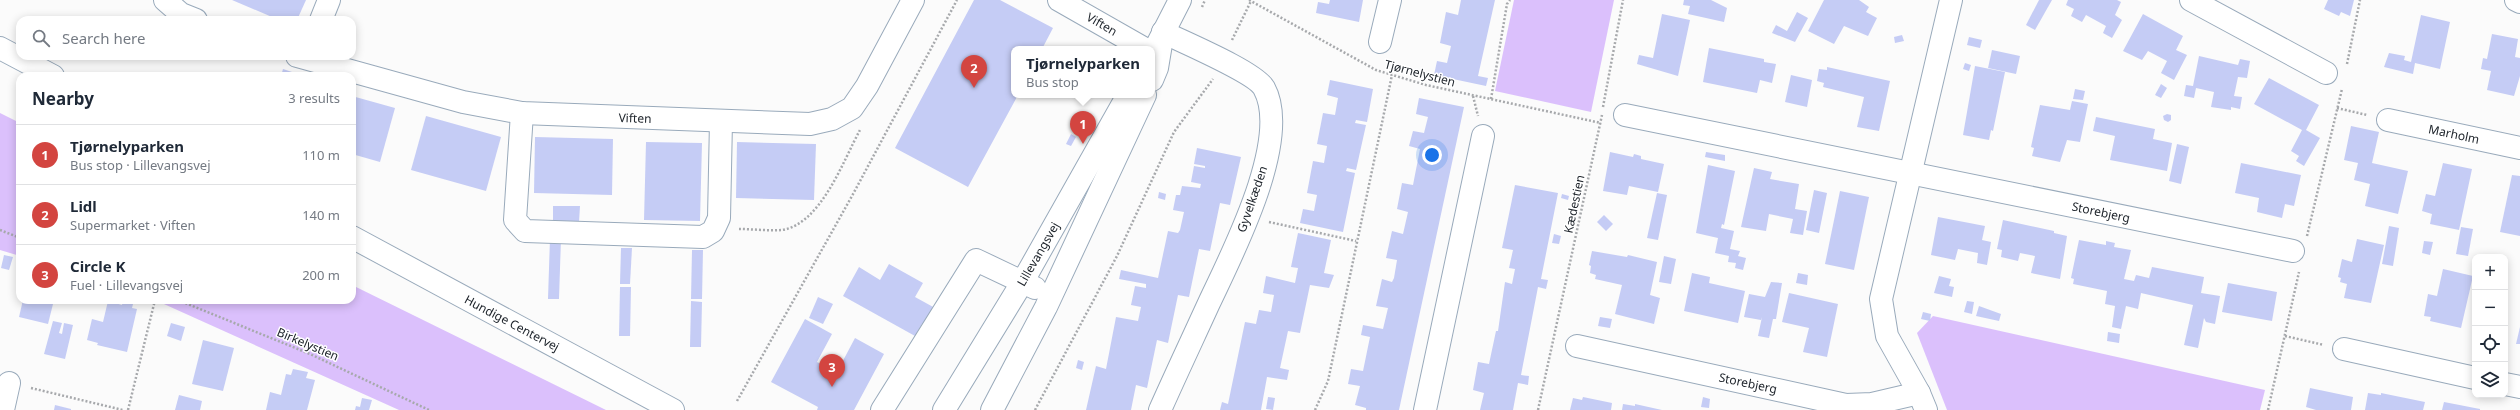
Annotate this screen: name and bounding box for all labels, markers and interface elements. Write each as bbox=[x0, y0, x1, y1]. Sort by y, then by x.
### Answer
street label: Viften bbox=[1083, 8, 1121, 40]
search box bbox=[16, 16, 356, 60]
icon: search bbox=[30, 27, 52, 49]
text: Search here bbox=[62, 28, 145, 48]
popup bbox=[1011, 46, 1155, 98]
text: Tjørnelyparken bbox=[1026, 53, 1140, 73]
pin: 2 bbox=[961, 55, 987, 88]
street label: Tjørnelystien bbox=[1383, 55, 1457, 91]
text: Bus stop bbox=[1026, 73, 1079, 91]
text: Nearby bbox=[32, 87, 94, 110]
text: 3 results bbox=[288, 89, 340, 107]
street label: Viften bbox=[618, 109, 652, 127]
pin: 1 bbox=[1070, 111, 1096, 144]
street label: Marholm bbox=[2427, 120, 2481, 148]
text: Tjørnelyparken bbox=[70, 136, 184, 156]
your location bbox=[1422, 145, 1442, 165]
text: 1 bbox=[41, 146, 49, 164]
text: 110 m bbox=[302, 146, 340, 164]
text: Bus stop · Lillevangsvej bbox=[70, 156, 211, 174]
street label: Gyvelkæden bbox=[1233, 164, 1271, 234]
street label: Kædestien bbox=[1560, 173, 1588, 235]
text: Lidl bbox=[70, 196, 97, 216]
street label: Storebjerg bbox=[2070, 198, 2132, 226]
text: 2 bbox=[41, 206, 49, 224]
text: 140 m bbox=[302, 206, 340, 224]
text: Supermarket · Viften bbox=[70, 216, 196, 234]
street label: Lillevangsvej bbox=[1013, 219, 1063, 289]
map controls bbox=[2472, 254, 2508, 398]
button: + bbox=[2472, 254, 2508, 290]
text: Circle K bbox=[70, 256, 126, 276]
text: 3 bbox=[41, 266, 49, 284]
text: 200 m bbox=[302, 266, 340, 284]
text: Fuel · Lillevangsvej bbox=[70, 276, 183, 294]
button: − bbox=[2472, 290, 2508, 326]
street label: Hundige Centervej bbox=[462, 291, 562, 355]
street label: Birkelystien bbox=[274, 323, 342, 365]
button: locate bbox=[2472, 326, 2508, 362]
pin: 3 bbox=[819, 354, 845, 387]
button: layers bbox=[2472, 362, 2508, 398]
street label: Storebjerg bbox=[1717, 369, 1779, 397]

